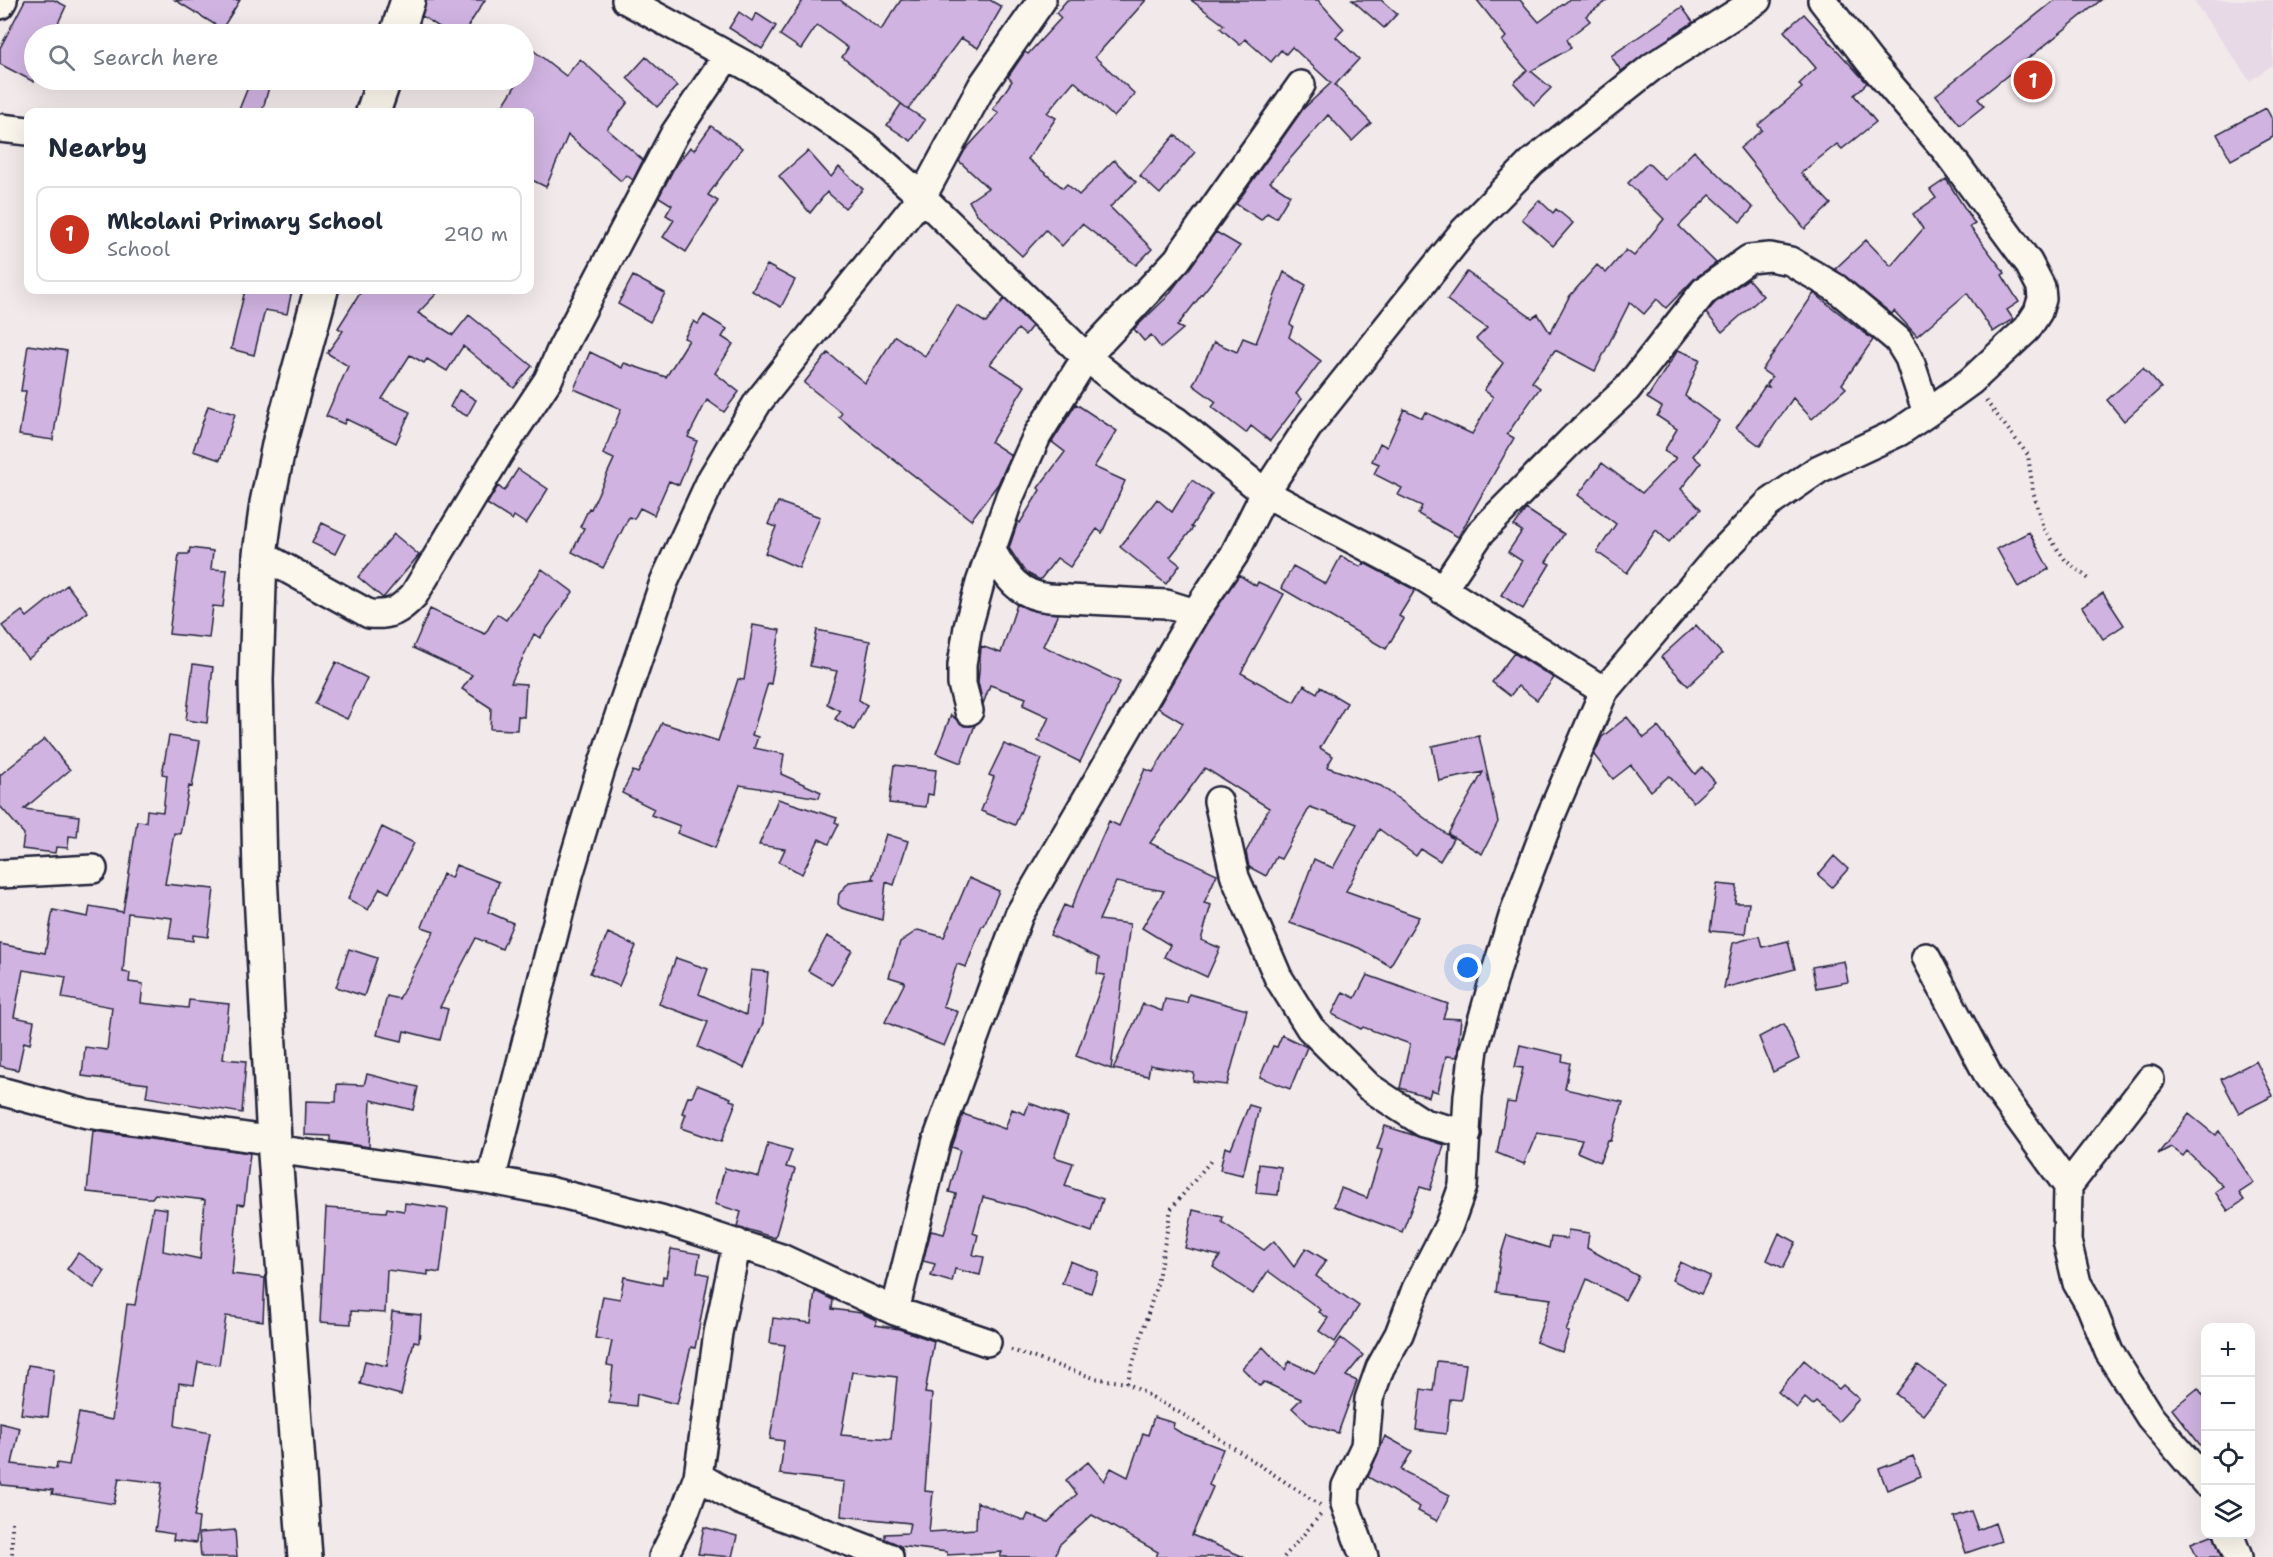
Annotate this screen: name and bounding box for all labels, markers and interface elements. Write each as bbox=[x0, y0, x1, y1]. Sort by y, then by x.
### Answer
search box bbox=[24, 24, 534, 90]
icon: search bbox=[45, 41, 78, 74]
text: Search here bbox=[93, 43, 219, 72]
pin: 1 bbox=[2014, 58, 2052, 103]
text: Nearby bbox=[48, 130, 147, 165]
text: Mkolani Primary School bbox=[107, 207, 383, 236]
text: 1 bbox=[65, 221, 74, 247]
text: 290 m bbox=[443, 221, 508, 247]
text: School bbox=[107, 236, 170, 262]
your location bbox=[1453, 953, 1482, 982]
map controls bbox=[2201, 1323, 2255, 1539]
button: + bbox=[2201, 1323, 2255, 1377]
button: − bbox=[2201, 1377, 2255, 1431]
button: locate bbox=[2201, 1431, 2255, 1485]
button: layers bbox=[2201, 1485, 2255, 1539]

